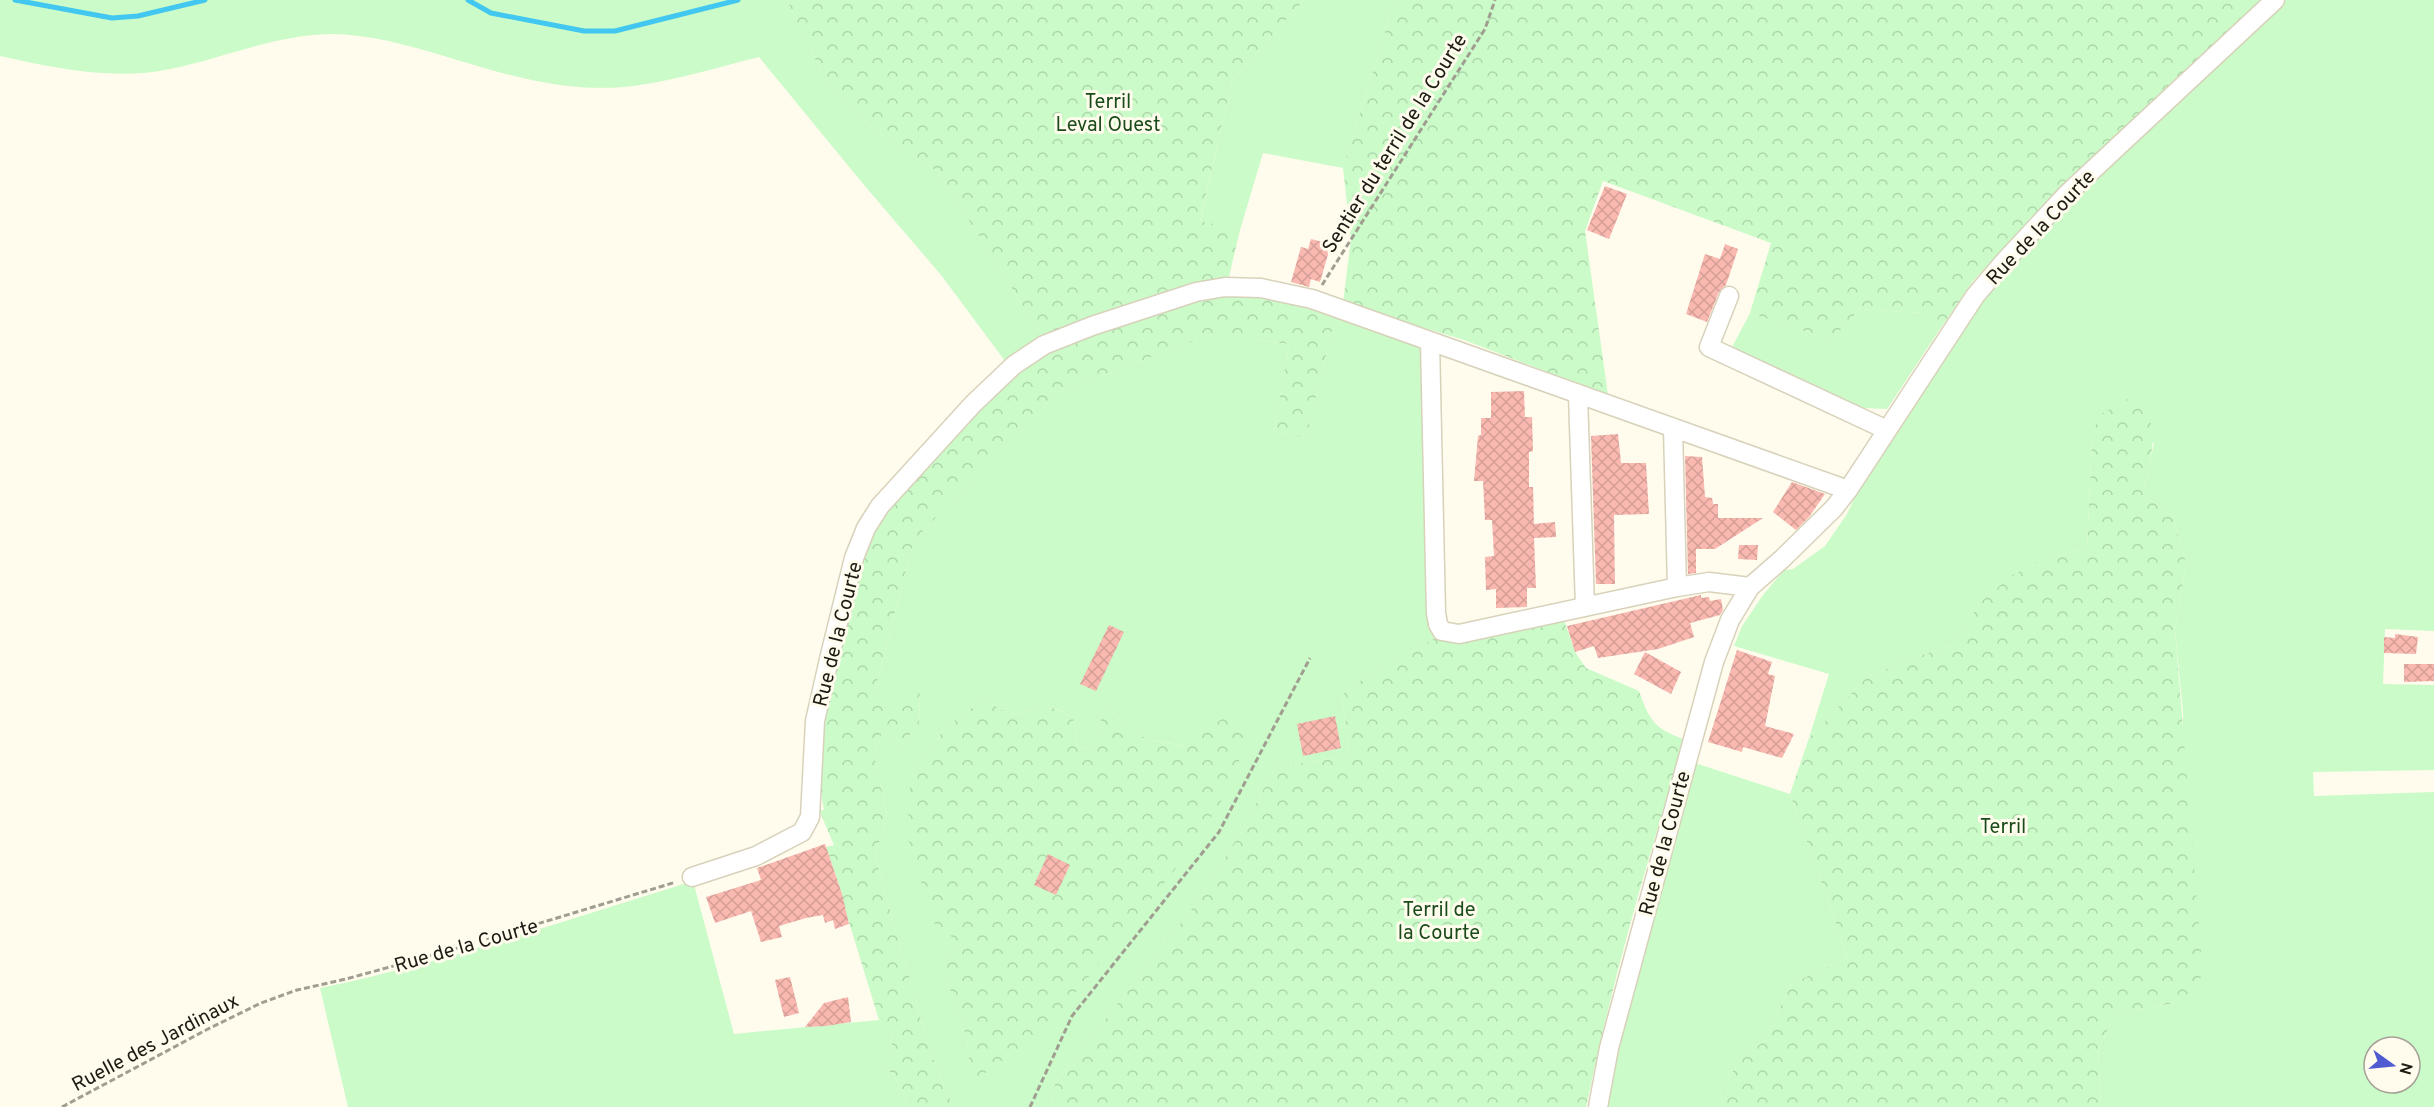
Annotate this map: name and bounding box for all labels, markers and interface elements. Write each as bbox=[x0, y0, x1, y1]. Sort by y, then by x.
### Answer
street label: Sentier du terril de la Courte bbox=[1317, 29, 1474, 259]
park label: Terril Leval Ouest bbox=[1056, 90, 1160, 139]
street label: Rue de la Courte bbox=[1981, 165, 2102, 292]
street label: Rue de la Courte bbox=[808, 559, 870, 710]
street label: Rue de la Courte bbox=[1634, 768, 1698, 919]
park label: Terril bbox=[1980, 815, 2026, 841]
park label: Terril de la Courte bbox=[1398, 898, 1480, 947]
street label: Rue de la Courte bbox=[392, 914, 542, 980]
street label: Ruelle des Jardinaux bbox=[68, 989, 244, 1099]
north arrow bbox=[2362, 1035, 2422, 1095]
text: N bbox=[2393, 1060, 2416, 1077]

